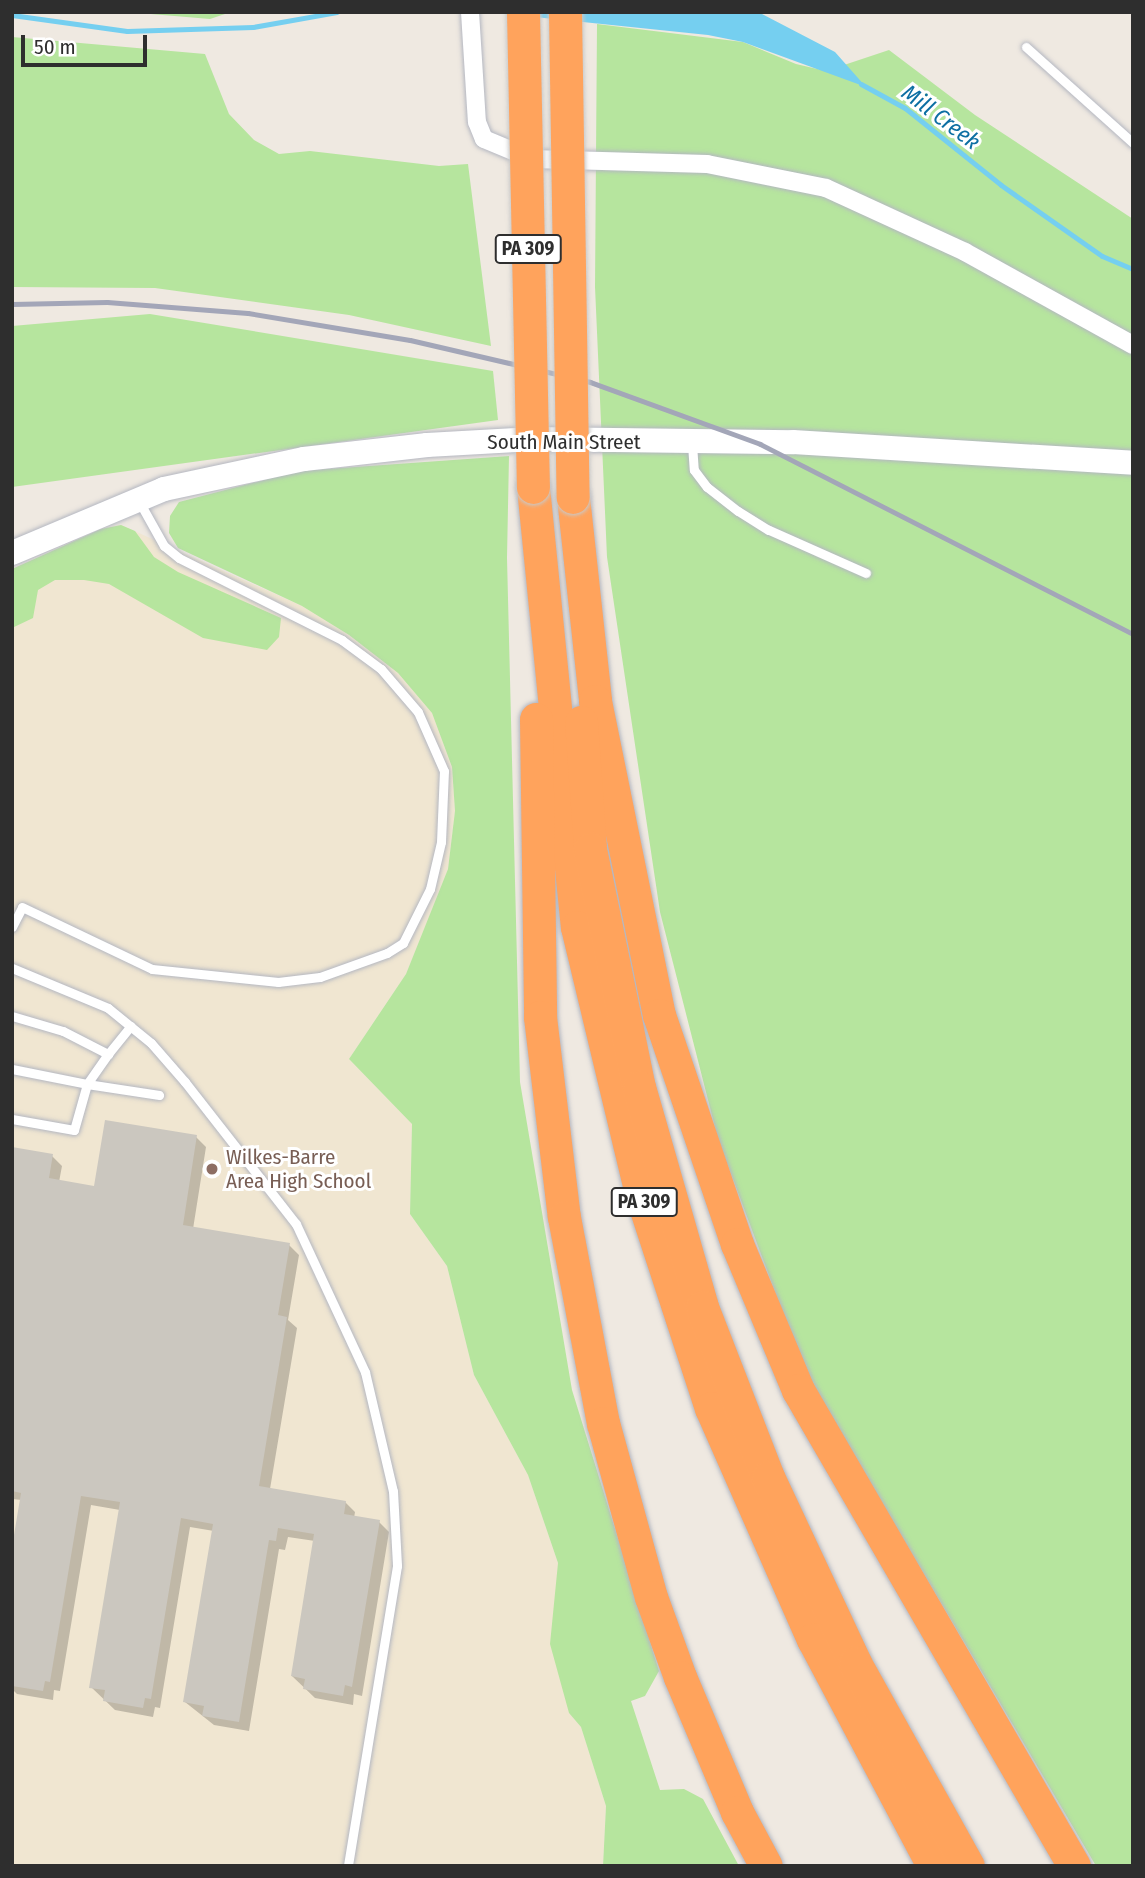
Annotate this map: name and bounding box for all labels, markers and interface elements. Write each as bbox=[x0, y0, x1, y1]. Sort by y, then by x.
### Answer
scale bar bbox=[24, 21, 150, 65]
text: 50 m bbox=[34, 34, 76, 60]
water label: Mill Creek bbox=[896, 79, 986, 155]
road number: PA 309 bbox=[495, 233, 561, 264]
street label: South Main Street bbox=[487, 429, 641, 455]
place label: Wilkes-Barre Area High School bbox=[226, 1144, 371, 1194]
marker: Wilkes-Barre Area High School bbox=[204, 1161, 220, 1177]
road number: PA 309 bbox=[611, 1186, 677, 1218]

